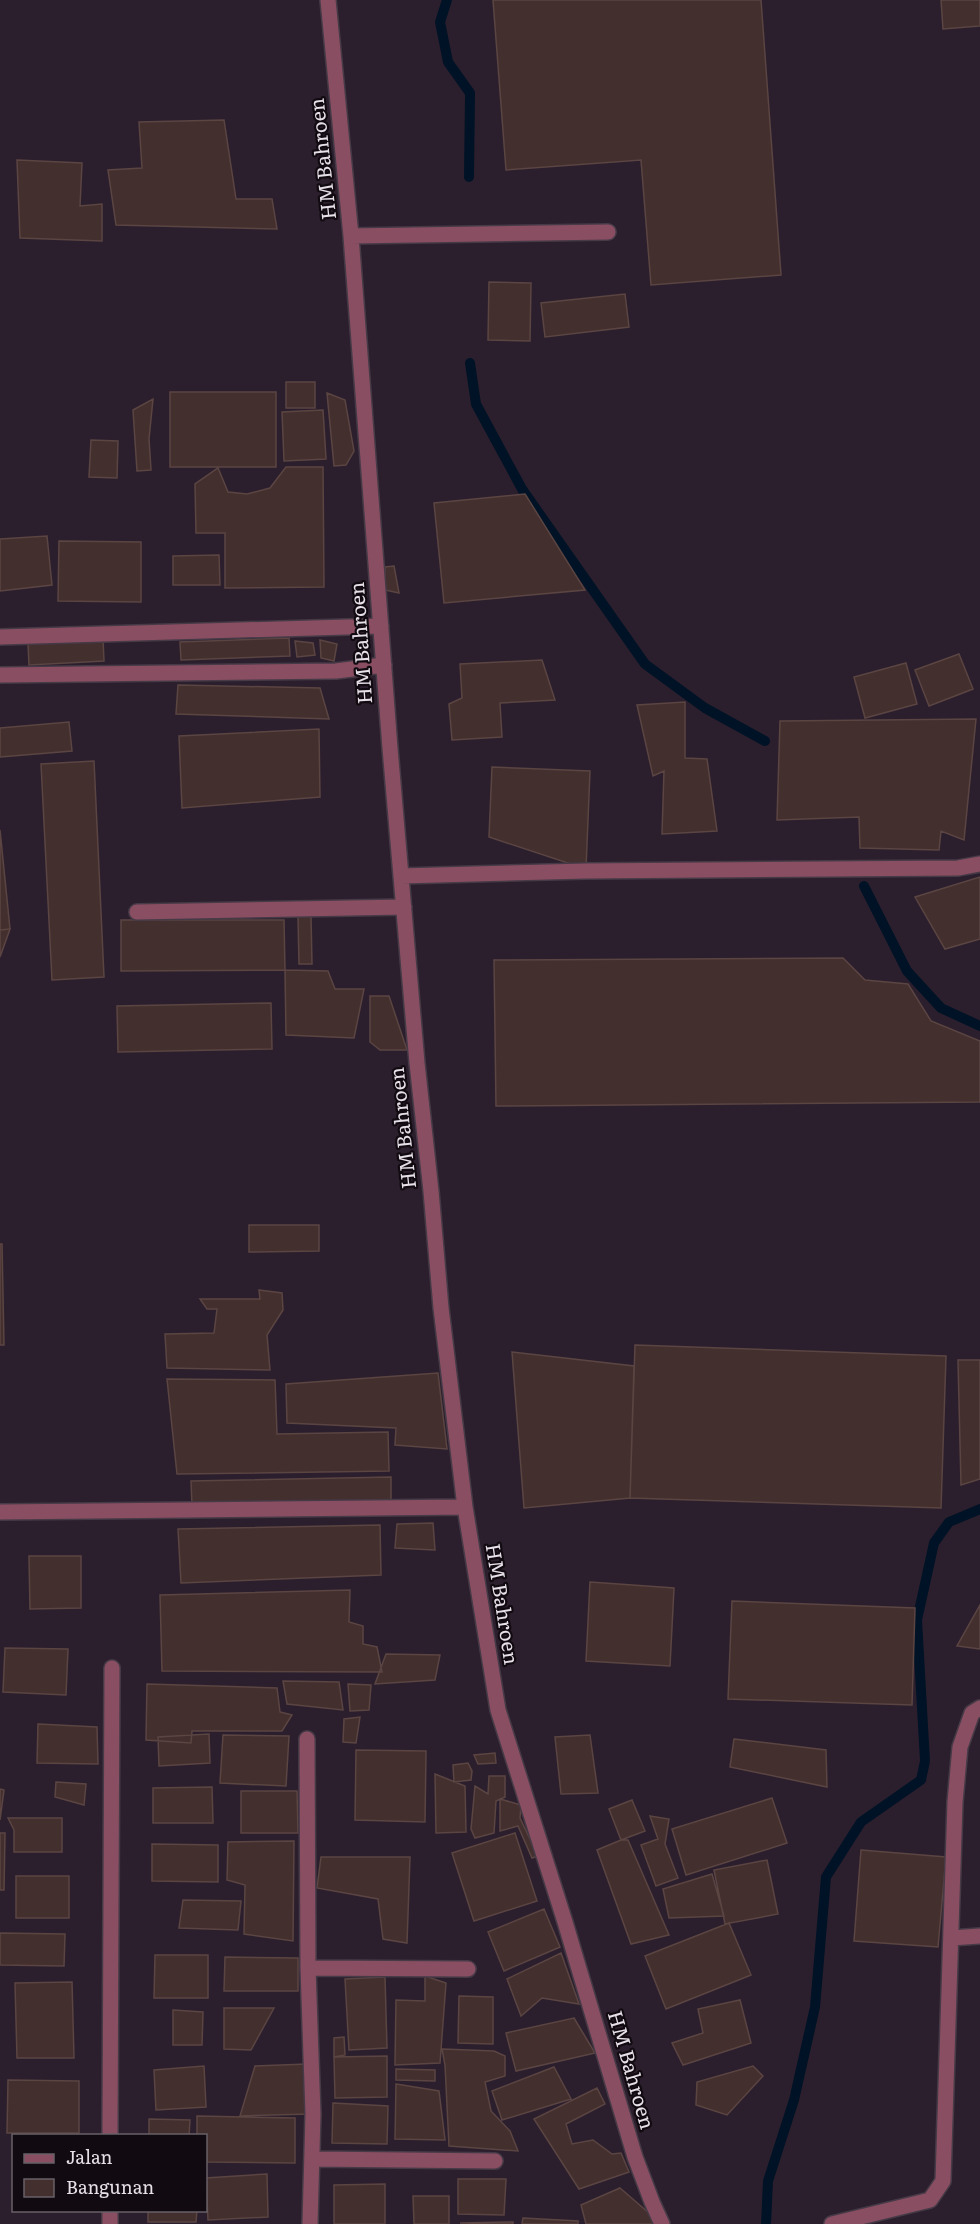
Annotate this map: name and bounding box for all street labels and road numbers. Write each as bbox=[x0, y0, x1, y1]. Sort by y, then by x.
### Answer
street label: HM Bahroen bbox=[300, 97, 342, 222]
street label: HM Bahroen bbox=[340, 581, 378, 705]
street label: HM Bahroen bbox=[380, 1066, 422, 1191]
street label: HM Bahroen bbox=[480, 1541, 528, 1666]
street label: HM Bahroen bbox=[602, 2007, 664, 2132]

